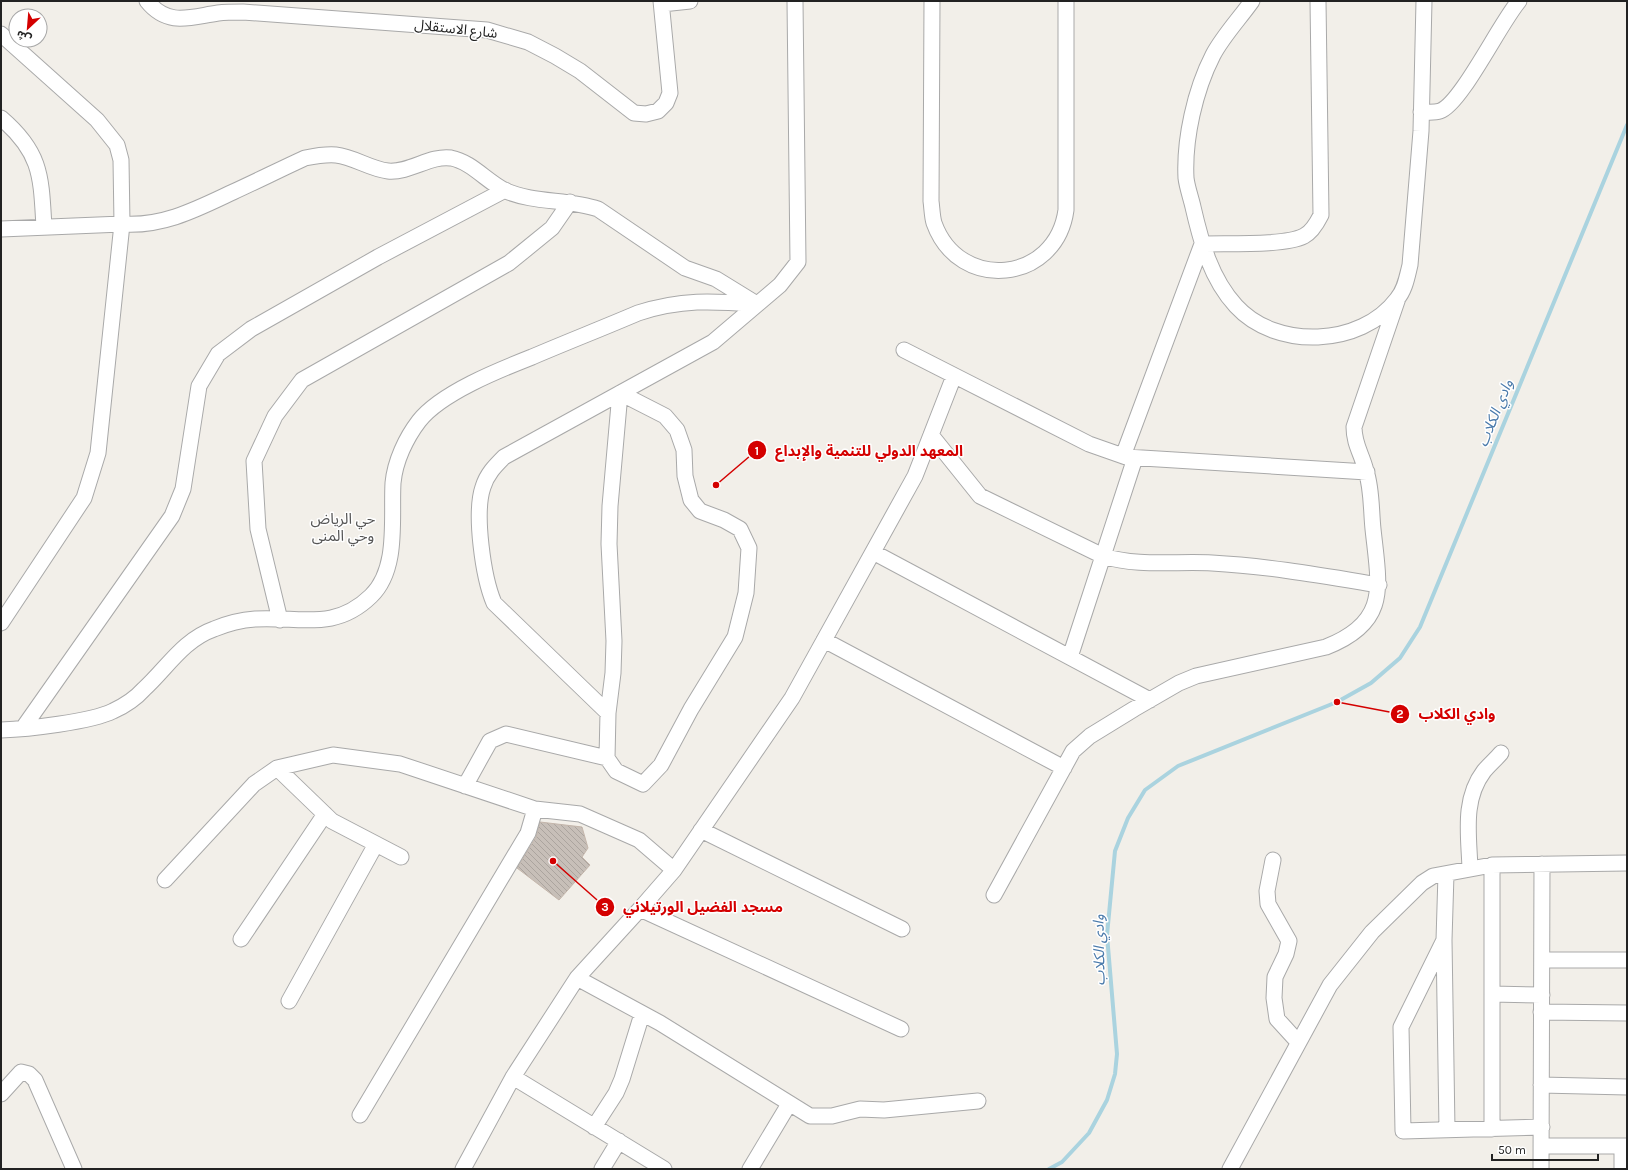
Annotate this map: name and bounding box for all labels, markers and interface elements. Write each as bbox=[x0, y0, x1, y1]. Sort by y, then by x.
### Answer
north arrow bbox=[8, 8, 48, 48]
street label: شارع الاستقلال bbox=[413, 16, 498, 44]
text: ش bbox=[14, 27, 33, 46]
water label: وادي الكلاب bbox=[1473, 376, 1519, 450]
callout: المعهد الدولي للتنمية والإبداع bbox=[747, 437, 971, 464]
text: المعهد الدولي للتنمية والإبداع bbox=[775, 442, 963, 462]
text: 1 bbox=[755, 444, 759, 458]
district label: حي الرياض وحي المنى bbox=[311, 510, 376, 547]
callout: وادي الكلاب bbox=[1390, 700, 1503, 727]
text: وادي الكلاب bbox=[1418, 705, 1496, 725]
text: 2 bbox=[1396, 707, 1404, 721]
callout: مسجد الفضيل الورتيلاني bbox=[595, 893, 791, 920]
text: مسجد الفضيل الورتيلاني bbox=[623, 898, 783, 918]
text: 3 bbox=[601, 900, 609, 914]
water label: وادي الكلاب bbox=[1089, 914, 1111, 986]
scale bar bbox=[1492, 1136, 1598, 1162]
text: 50 m bbox=[1498, 1143, 1526, 1157]

